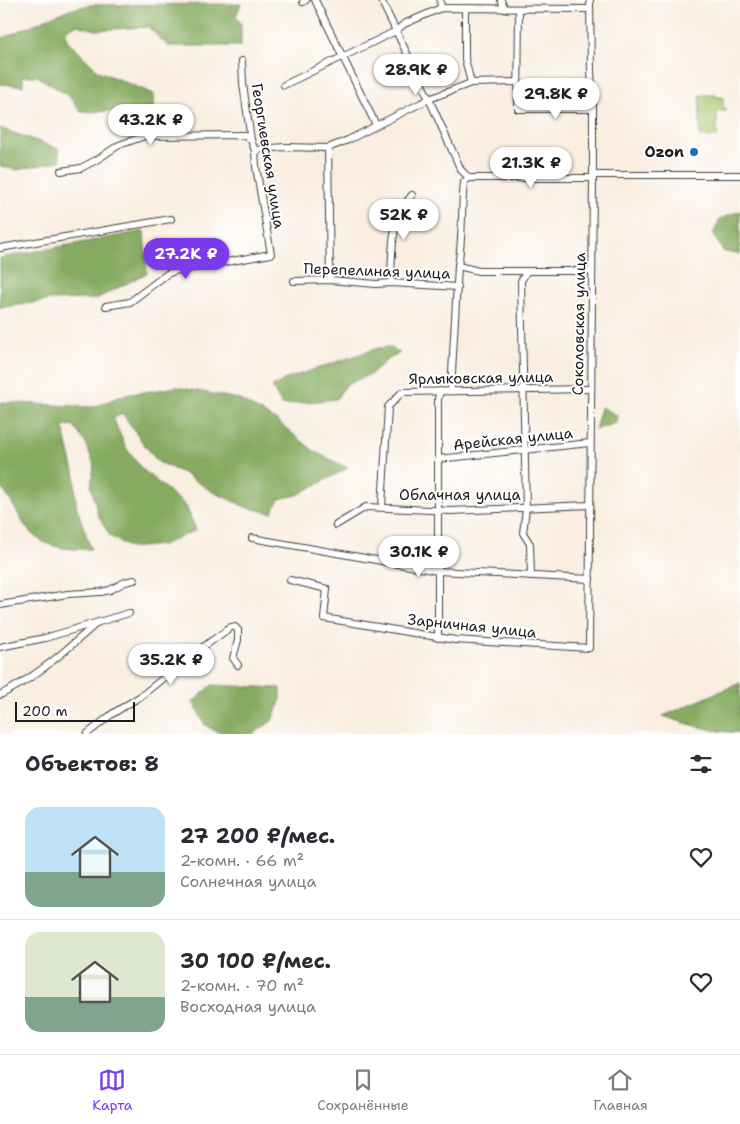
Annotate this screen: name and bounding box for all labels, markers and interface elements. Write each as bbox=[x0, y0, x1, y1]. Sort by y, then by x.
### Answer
pin: 28.9K ₽ bbox=[370, 54, 462, 96]
text: 28.9K ₽ bbox=[384, 59, 448, 80]
pin: 29.8K ₽ bbox=[510, 78, 602, 120]
street label: Георгиевская улица bbox=[247, 82, 289, 231]
text: 29.8K ₽ bbox=[524, 83, 588, 104]
pin: 43.2K ₽ bbox=[105, 104, 197, 146]
text: 43.2K ₽ bbox=[119, 109, 183, 130]
place label: Ozon bbox=[644, 142, 684, 162]
pin: 21.3K ₽ bbox=[485, 146, 577, 189]
marker: Ozon bbox=[688, 146, 700, 158]
text: 21.3K ₽ bbox=[501, 152, 561, 173]
pin: 52K ₽ bbox=[369, 198, 439, 241]
text: 52K ₽ bbox=[380, 204, 428, 225]
pin: 27.2K ₽ bbox=[140, 238, 232, 280]
text: 27.2K ₽ bbox=[154, 243, 218, 264]
street label: Соколовская улица bbox=[568, 252, 590, 396]
street label: Перепелиная улица bbox=[303, 258, 451, 284]
street label: Ярлыковская улица bbox=[409, 367, 554, 389]
street label: Арейская улица bbox=[452, 423, 575, 455]
street label: Облачная улица bbox=[399, 485, 522, 505]
pin: 30.1K ₽ bbox=[373, 536, 465, 578]
text: 30.1K ₽ bbox=[389, 541, 449, 562]
street label: Зарничная улица bbox=[407, 609, 538, 643]
pin: 35.2K ₽ bbox=[125, 644, 217, 686]
text: 35.2K ₽ bbox=[139, 649, 203, 670]
scale bar bbox=[15, 699, 135, 722]
text: 200 m bbox=[22, 702, 68, 720]
text: Объектов: 8 bbox=[25, 750, 159, 778]
icon: filters bbox=[687, 750, 715, 778]
text: 27 200 ₽/мес. bbox=[180, 822, 335, 850]
icon: home bbox=[65, 827, 125, 887]
icon: heart bbox=[687, 843, 715, 871]
text: 2-комн. · 66 m² bbox=[180, 850, 304, 871]
text: Солнечная улица bbox=[180, 871, 316, 892]
text: 30 100 ₽/мес. bbox=[180, 947, 331, 975]
icon: home bbox=[65, 952, 125, 1012]
icon: heart bbox=[687, 968, 715, 996]
text: 2-комн. · 70 m² bbox=[180, 975, 304, 996]
text: Восходная улица bbox=[180, 996, 316, 1017]
tab: Карта bbox=[92, 1066, 132, 1114]
tab: Сохранённые bbox=[317, 1066, 409, 1114]
tab: Главная bbox=[593, 1066, 648, 1114]

